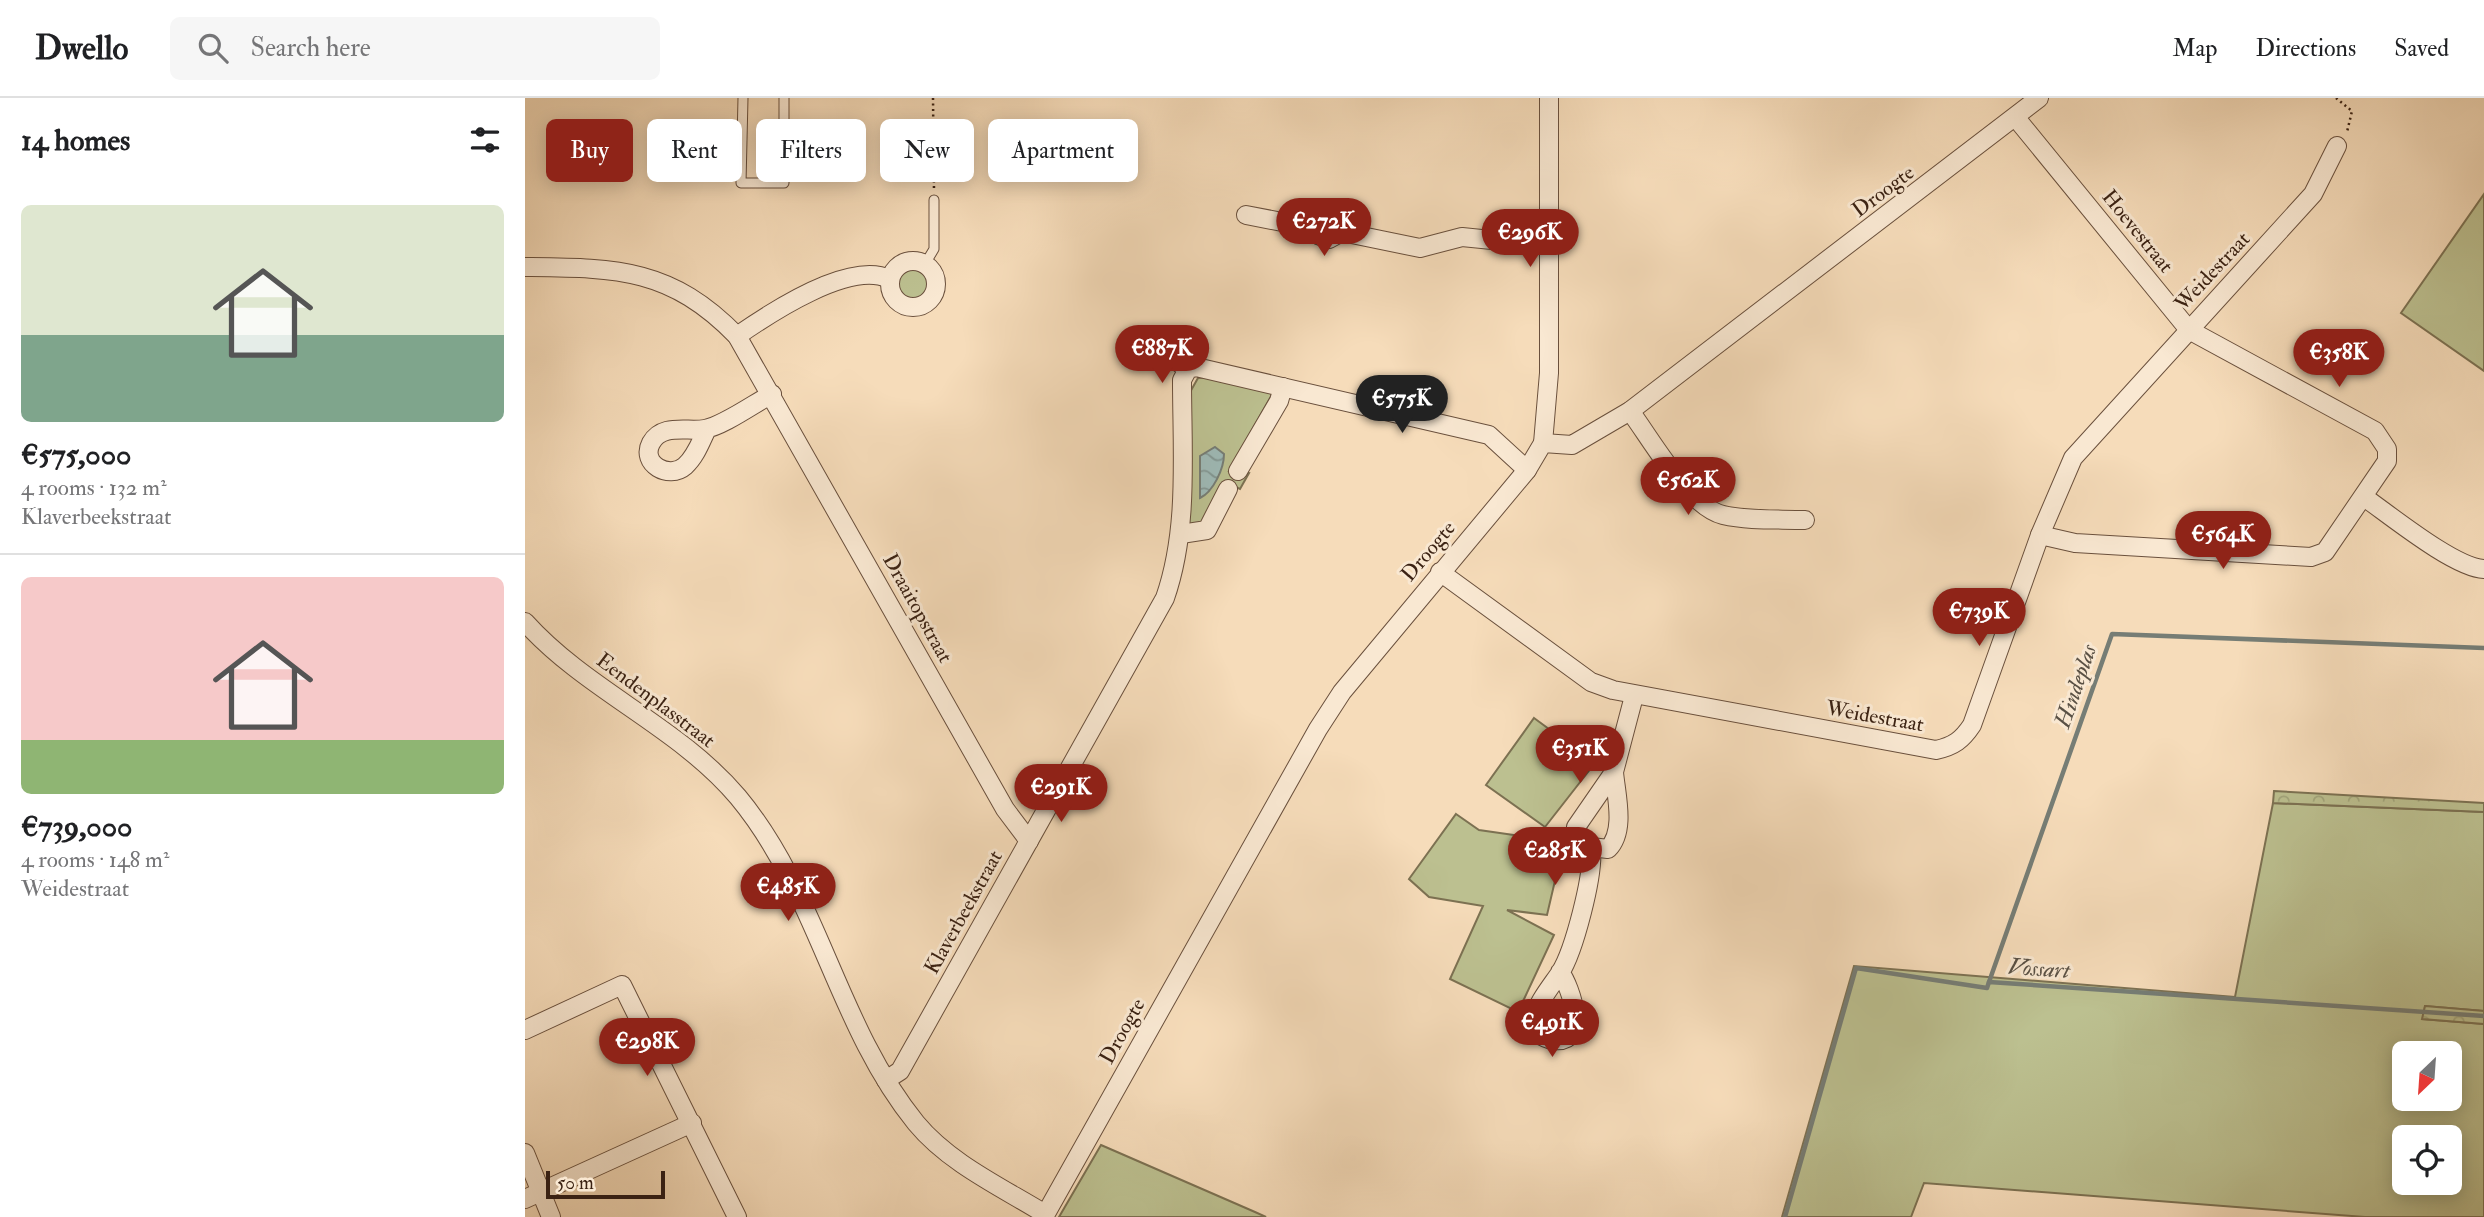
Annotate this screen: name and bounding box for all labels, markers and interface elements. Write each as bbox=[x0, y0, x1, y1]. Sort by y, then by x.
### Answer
search box bbox=[170, 17, 660, 80]
text: Dwello bbox=[35, 28, 128, 69]
icon: search bbox=[194, 29, 232, 67]
text: Search here bbox=[250, 32, 371, 64]
text: Map bbox=[2172, 33, 2217, 64]
text: Directions bbox=[2255, 33, 2356, 64]
text: Saved bbox=[2394, 33, 2449, 64]
chip: Buy bbox=[546, 119, 633, 182]
chip: Rent bbox=[647, 119, 742, 182]
chip: Filters bbox=[756, 119, 866, 182]
chip: New bbox=[880, 119, 974, 182]
chip: Apartment bbox=[988, 119, 1138, 182]
icon: filters bbox=[466, 121, 504, 159]
text: 14 homes bbox=[21, 122, 130, 159]
street label: Droogte bbox=[1847, 159, 1920, 224]
street label: Hoevestraat bbox=[2096, 184, 2179, 279]
pin: €272K bbox=[1275, 198, 1373, 258]
text: €272K bbox=[1292, 206, 1356, 235]
pin: €296K bbox=[1481, 209, 1579, 269]
text: €296K bbox=[1498, 217, 1562, 246]
street label: Weidestraat bbox=[2168, 226, 2256, 317]
icon: home bbox=[200, 250, 326, 376]
pin: €887K bbox=[1113, 326, 1211, 385]
pin: €358K bbox=[2290, 330, 2388, 389]
text: €887K bbox=[1131, 333, 1193, 362]
text: €358K bbox=[2309, 337, 2369, 366]
pin: €575K bbox=[1353, 376, 1451, 435]
text: €575K bbox=[1372, 383, 1432, 412]
text: €575,000 bbox=[21, 436, 131, 473]
pin: €562K bbox=[1639, 458, 1737, 517]
text: €562K bbox=[1657, 465, 1719, 494]
text: 4 rooms · 132 m² bbox=[21, 473, 167, 502]
text: Klaverbeekstraat bbox=[21, 502, 172, 531]
pin: €564K bbox=[2174, 512, 2272, 571]
street label: Droogte bbox=[1395, 515, 1462, 587]
text: €564K bbox=[2191, 519, 2255, 548]
street label: Draaitopstraat bbox=[876, 549, 959, 668]
pin: €739K bbox=[1930, 588, 2028, 648]
text: €739K bbox=[1949, 596, 2009, 625]
icon: home bbox=[200, 622, 326, 748]
water label: Hindeplas bbox=[2047, 640, 2103, 733]
street label: Eendenplasstraat bbox=[591, 647, 721, 754]
street label: Weidestraat bbox=[1823, 694, 1926, 738]
pin: €351K bbox=[1531, 726, 1629, 785]
text: €351K bbox=[1552, 733, 1608, 762]
pin: €291K bbox=[1012, 764, 1110, 824]
text: €291K bbox=[1030, 772, 1092, 801]
text: €739,000 bbox=[21, 808, 132, 845]
pin: €285K bbox=[1506, 828, 1604, 887]
text: €285K bbox=[1524, 835, 1586, 864]
text: 4 rooms · 148 m² bbox=[21, 845, 169, 874]
street label: Klaverbeekstraat bbox=[918, 845, 1009, 979]
pin: €485K bbox=[739, 864, 837, 923]
text: €485K bbox=[757, 871, 819, 900]
text: Weidestraat bbox=[21, 874, 129, 903]
water label: Vossart bbox=[2007, 952, 2072, 985]
street label: Droogte bbox=[1093, 993, 1152, 1069]
pin: €491K bbox=[1503, 1000, 1601, 1059]
text: €491K bbox=[1521, 1007, 1583, 1036]
pin: €298K bbox=[598, 1018, 696, 1078]
text: €298K bbox=[615, 1026, 679, 1055]
north arrow bbox=[2392, 1041, 2462, 1111]
map controls bbox=[2392, 1041, 2462, 1195]
button: locate bbox=[2392, 1125, 2462, 1195]
scale bar bbox=[546, 1168, 665, 1200]
text: 50 m bbox=[557, 1171, 594, 1195]

